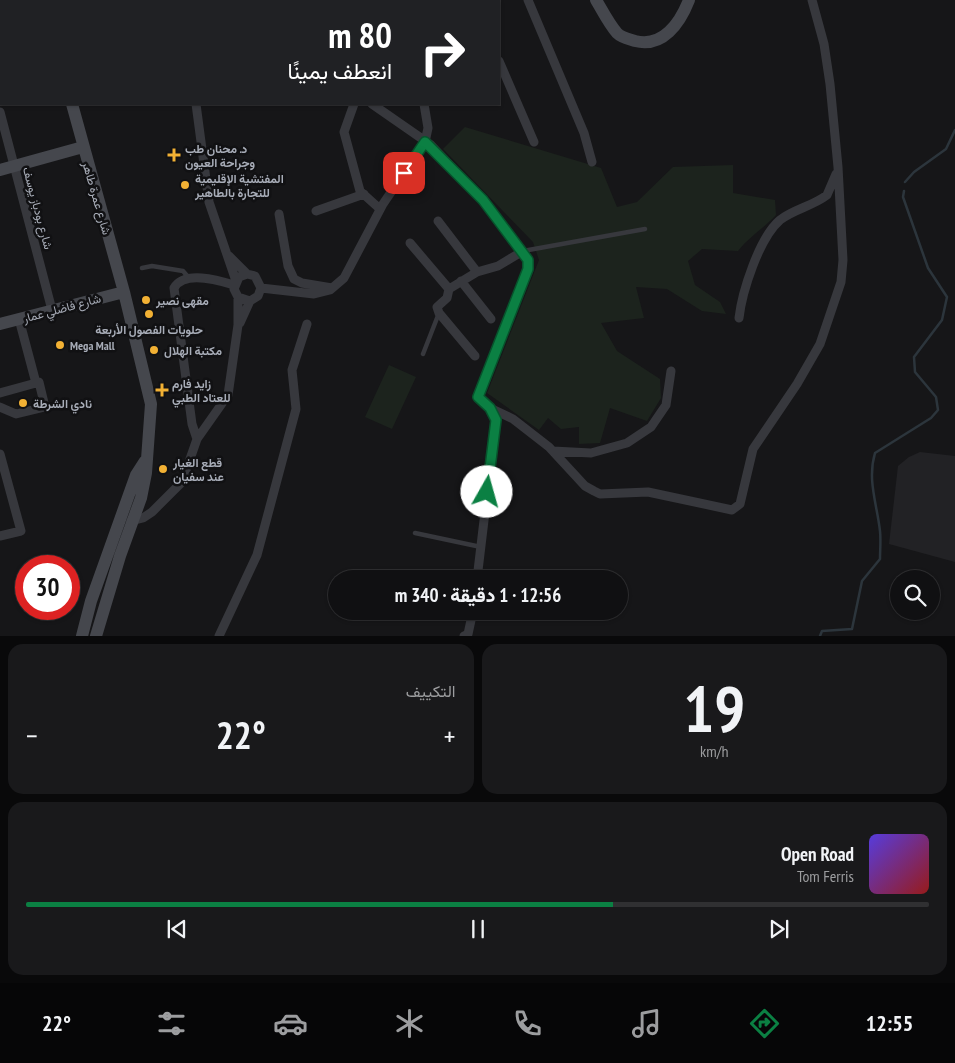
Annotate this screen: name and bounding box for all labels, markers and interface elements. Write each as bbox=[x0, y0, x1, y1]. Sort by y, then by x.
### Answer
text: 80 m bbox=[328, 12, 392, 58]
icon: right bbox=[410, 20, 475, 85]
text: انعطف يمينًا bbox=[287, 57, 392, 85]
place label: د. محنان طب وجراحة العيون bbox=[185, 141, 256, 171]
marker: د. محنان طب وجراحة العيون bbox=[167, 148, 181, 162]
pin bbox=[383, 152, 425, 194]
street label: شارع عمرة طاهر bbox=[77, 159, 115, 237]
icon: arrive bbox=[390, 159, 418, 187]
street label: شارع بودباز يوسف bbox=[18, 165, 56, 251]
place label: المفتشية الإقليمية للتجارة بالطاهير bbox=[194, 171, 284, 201]
marker: المفتشية الإقليمية للتجارة بالطاهير bbox=[179, 179, 191, 191]
street label: شارع فاضلي عمار bbox=[21, 290, 103, 329]
place label: مقهى نصير bbox=[155, 293, 209, 309]
marker: مقهى نصير bbox=[140, 294, 152, 306]
marker: حلويات الفصول الأربعة bbox=[143, 308, 155, 320]
place label: حلويات الفصول الأربعة bbox=[95, 322, 203, 338]
place label: Mega Mall bbox=[70, 338, 115, 353]
marker: Mega Mall bbox=[54, 339, 66, 351]
place label: مكتبة الهلال bbox=[164, 343, 222, 359]
marker: مكتبة الهلال bbox=[148, 344, 160, 356]
place label: زايد فارم للعتاد الطبي bbox=[172, 376, 231, 408]
marker: زايد فارم للعتاد الطبي bbox=[156, 384, 168, 396]
place label: نادي الشرطة bbox=[33, 396, 92, 414]
marker: نادي الشرطة bbox=[17, 397, 29, 409]
place label: قطع الغيار عند سفيان bbox=[172, 455, 224, 484]
marker: قطع الغيار عند سفيان bbox=[157, 463, 169, 475]
position arrow bbox=[460, 465, 512, 517]
speed limit sign: 30 bbox=[15, 555, 80, 620]
map controls bbox=[890, 570, 940, 620]
button: search bbox=[890, 570, 940, 620]
text: 12:56 · 1 دقيقة · 340 m bbox=[395, 583, 561, 607]
text: 19 bbox=[683, 666, 745, 750]
text: التكييف bbox=[406, 681, 456, 701]
text: 22° bbox=[216, 710, 266, 759]
text: − bbox=[26, 717, 38, 754]
text: + bbox=[444, 717, 455, 754]
text: km/h bbox=[700, 741, 728, 761]
text: Open Road bbox=[781, 842, 854, 866]
text: Tom Ferris bbox=[797, 866, 854, 886]
icon: previous bbox=[163, 915, 191, 943]
icon: pause bbox=[464, 915, 492, 943]
icon: next bbox=[765, 915, 793, 943]
icon: filters bbox=[154, 1006, 189, 1041]
icon: car bbox=[273, 1006, 308, 1041]
icon: climate bbox=[392, 1006, 427, 1041]
icon: phone bbox=[510, 1006, 545, 1041]
icon: music bbox=[629, 1006, 664, 1041]
icon: directions bbox=[747, 1006, 782, 1041]
text: 22° bbox=[42, 1009, 71, 1037]
text: 12:55 bbox=[866, 1009, 913, 1037]

